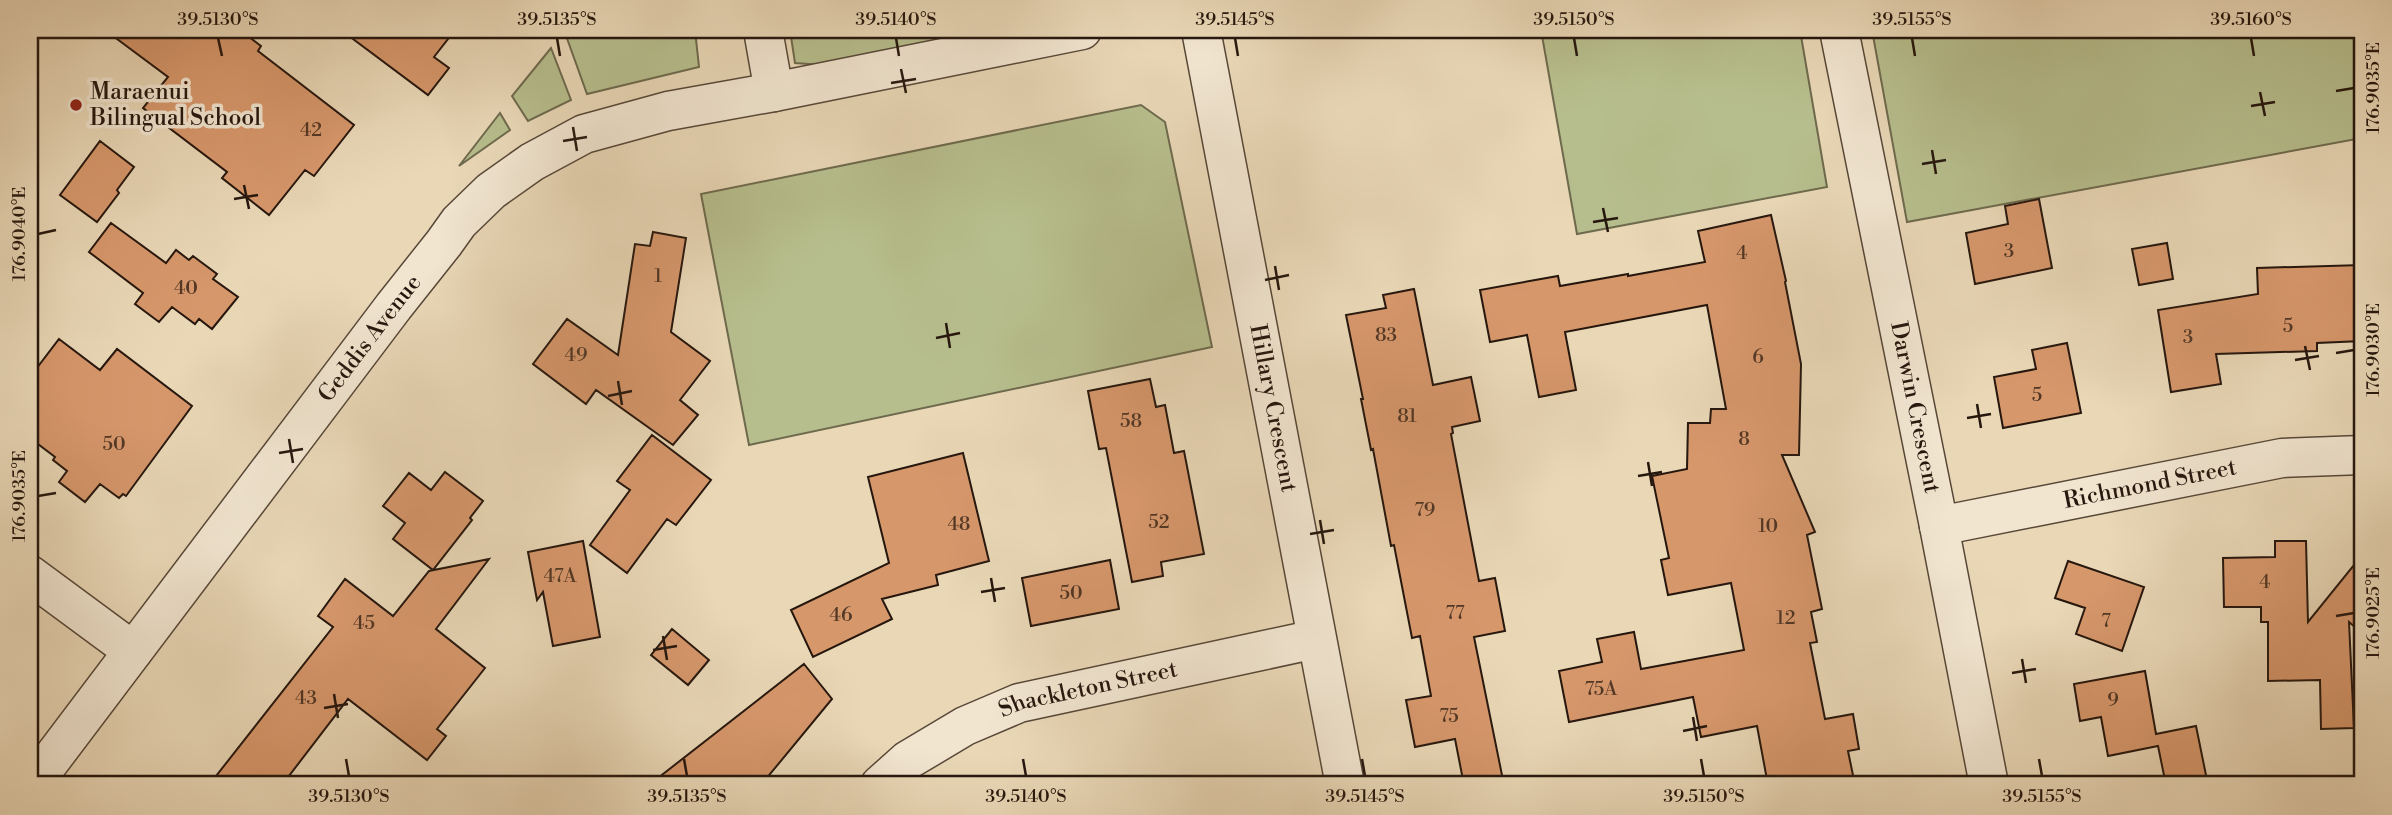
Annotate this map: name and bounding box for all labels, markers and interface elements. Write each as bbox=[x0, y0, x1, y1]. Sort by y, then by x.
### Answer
text: 39.5130°S bbox=[177, 8, 259, 31]
text: 39.5135°S bbox=[517, 8, 597, 31]
text: 39.5140°S bbox=[855, 8, 937, 31]
text: 39.5145°S bbox=[1195, 8, 1275, 31]
text: 39.5150°S bbox=[1533, 8, 1615, 31]
text: 39.5155°S bbox=[1872, 8, 1952, 31]
text: 39.5160°S bbox=[2210, 8, 2292, 31]
text: 176.9035°E bbox=[2362, 42, 2385, 134]
place label: Maraenui Bilingual School bbox=[89, 78, 261, 132]
marker: Maraenui Bilingual School bbox=[68, 97, 84, 113]
house number: 42 bbox=[300, 118, 322, 142]
text: 176.9040°E bbox=[8, 187, 31, 281]
house number: 3 bbox=[2004, 239, 2014, 263]
house number: 4 bbox=[1736, 241, 1748, 265]
house number: 1 bbox=[654, 264, 662, 288]
street label: Geddis Avenue bbox=[312, 269, 427, 408]
house number: 40 bbox=[174, 276, 198, 300]
text: 176.9030°E bbox=[2362, 303, 2385, 397]
house number: 5 bbox=[2283, 314, 2293, 338]
street label: Darwin Crescent bbox=[1884, 319, 1946, 496]
street label: Hillary Crescent bbox=[1243, 322, 1303, 495]
house number: 83 bbox=[1375, 323, 1397, 347]
house number: 3 bbox=[2183, 325, 2193, 349]
house number: 49 bbox=[565, 343, 587, 367]
house number: 6 bbox=[1752, 345, 1764, 369]
house number: 5 bbox=[2032, 383, 2042, 407]
house number: 81 bbox=[1397, 404, 1417, 428]
house number: 58 bbox=[1120, 409, 1142, 433]
house number: 8 bbox=[1738, 427, 1750, 451]
house number: 50 bbox=[102, 432, 126, 456]
text: 176.9035°E bbox=[8, 450, 31, 542]
street label: Richmond Street bbox=[2061, 453, 2239, 515]
house number: 79 bbox=[1415, 498, 1435, 522]
house number: 52 bbox=[1148, 510, 1170, 534]
house number: 48 bbox=[948, 512, 970, 536]
house number: 10 bbox=[1758, 514, 1778, 538]
house number: 47A bbox=[543, 564, 578, 588]
text: 176.9025°E bbox=[2362, 567, 2385, 659]
house number: 4 bbox=[2259, 570, 2271, 594]
house number: 50 bbox=[1059, 581, 1083, 605]
house number: 77 bbox=[1445, 601, 1465, 625]
house number: 46 bbox=[830, 603, 852, 627]
house number: 12 bbox=[1776, 606, 1796, 630]
house number: 7 bbox=[2101, 609, 2111, 633]
house number: 45 bbox=[353, 611, 375, 635]
street label: Shackleton Street bbox=[994, 655, 1180, 724]
house number: 75A bbox=[1585, 677, 1618, 701]
house number: 43 bbox=[295, 686, 317, 710]
house number: 9 bbox=[2107, 688, 2119, 712]
house number: 75 bbox=[1439, 704, 1459, 728]
text: 39.5130°S bbox=[308, 785, 390, 808]
text: 39.5135°S bbox=[647, 785, 727, 808]
text: 39.5140°S bbox=[985, 785, 1067, 808]
text: 39.5145°S bbox=[1325, 785, 1405, 808]
text: 39.5150°S bbox=[1663, 785, 1745, 808]
text: 39.5155°S bbox=[2002, 785, 2082, 808]

